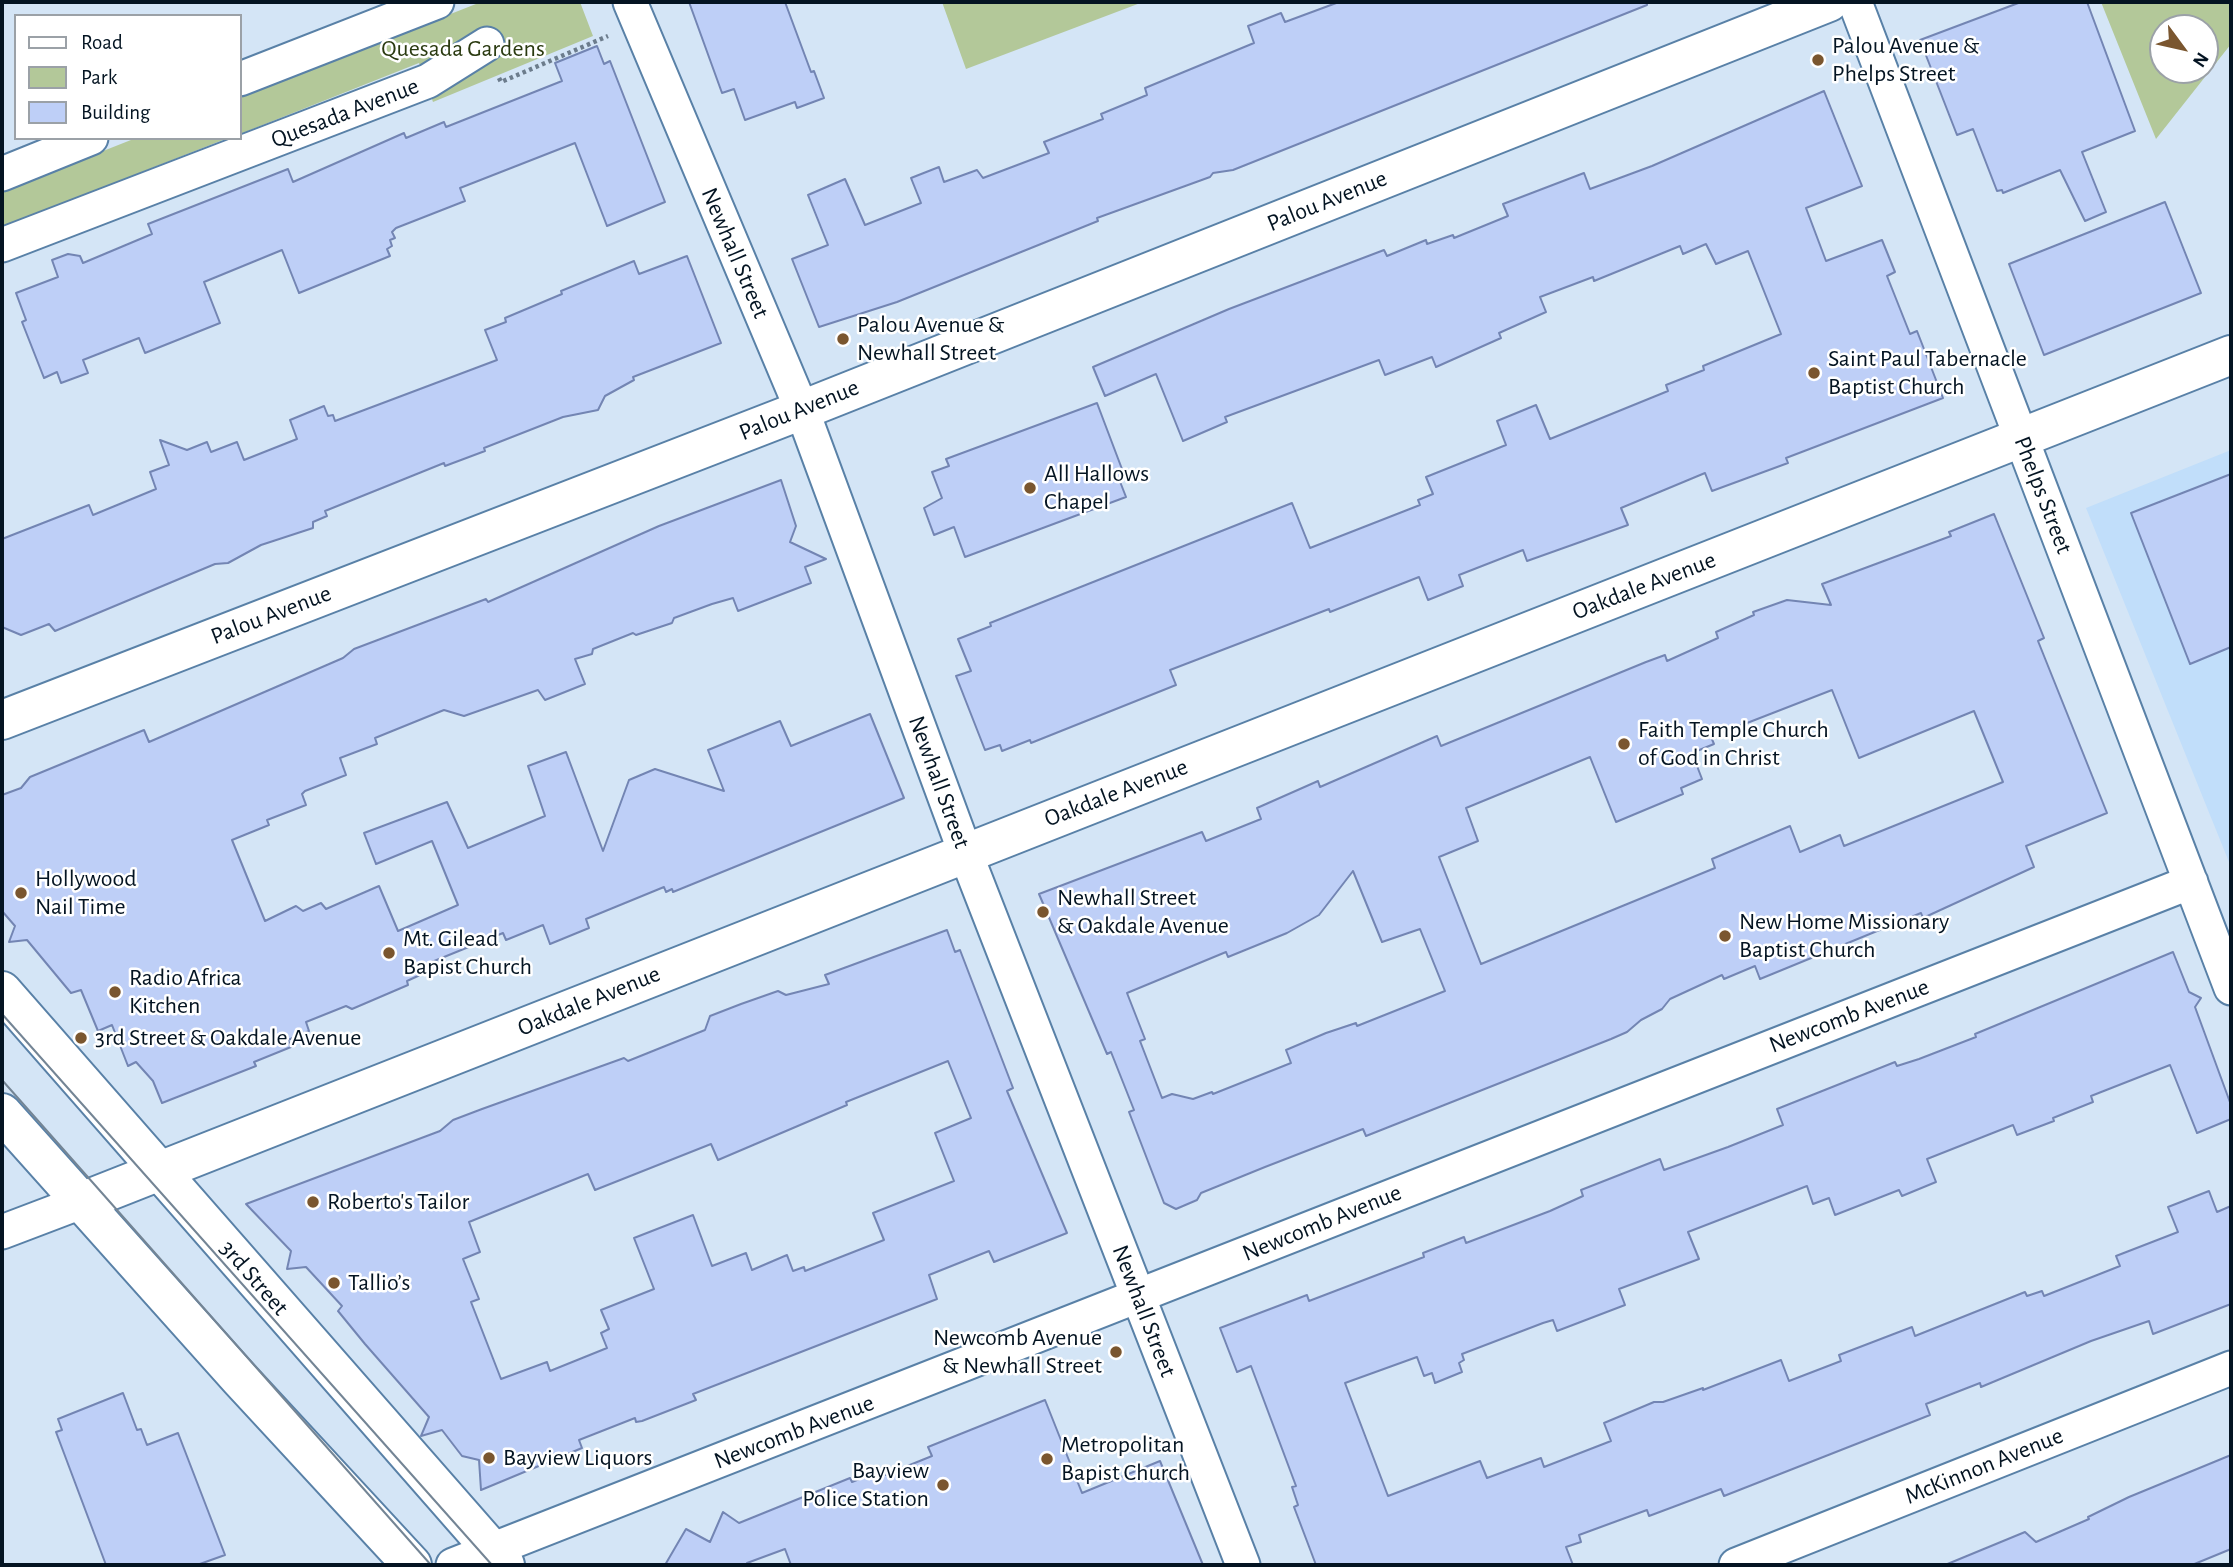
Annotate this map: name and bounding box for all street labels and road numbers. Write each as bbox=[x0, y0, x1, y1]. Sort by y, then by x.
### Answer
street label: Quesada Avenue bbox=[267, 72, 423, 154]
street label: Palou Avenue bbox=[1263, 164, 1391, 238]
street label: Newhall Street bbox=[695, 183, 775, 323]
street label: Palou Avenue bbox=[735, 373, 863, 447]
street label: Phelps Street bbox=[2007, 432, 2079, 558]
street label: Oakdale Avenue bbox=[1568, 545, 1720, 627]
street label: Palou Avenue bbox=[207, 579, 335, 651]
street label: Newhall Street bbox=[902, 712, 976, 852]
street label: Oakdale Avenue bbox=[1040, 752, 1192, 834]
street label: Oakdale Avenue bbox=[513, 959, 665, 1043]
street label: Newcomb Avenue bbox=[1765, 972, 1933, 1060]
street label: Newcomb Avenue bbox=[1238, 1178, 1406, 1268]
street label: 3rd Street bbox=[213, 1234, 295, 1322]
street label: Newhall Street bbox=[1106, 1241, 1182, 1381]
street label: Newcomb Avenue bbox=[710, 1388, 878, 1476]
street label: McKinnon Avenue bbox=[1901, 1421, 2067, 1511]

